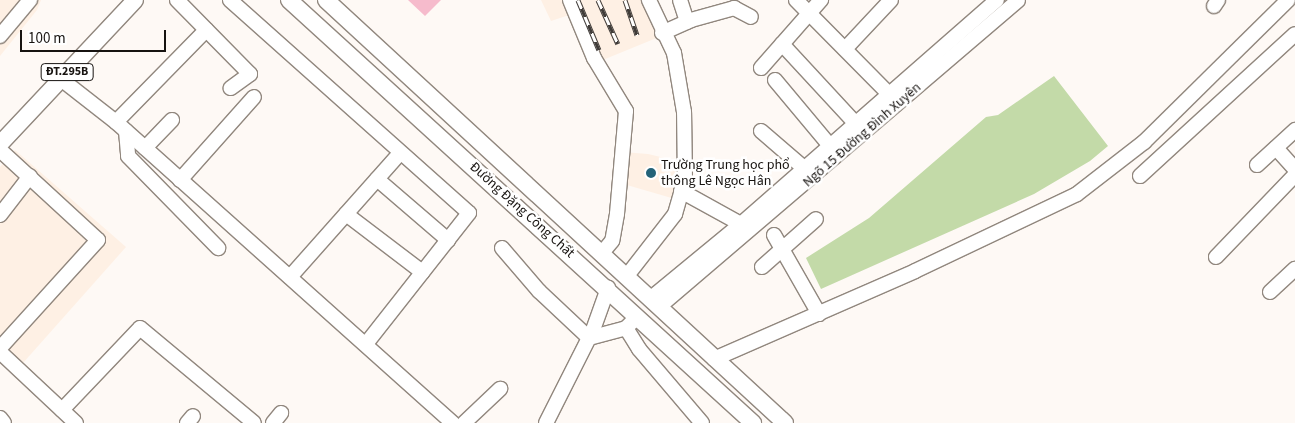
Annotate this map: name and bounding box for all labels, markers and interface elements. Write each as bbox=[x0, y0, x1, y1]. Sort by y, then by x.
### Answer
scale bar bbox=[22, 20, 169, 52]
text: 100 m bbox=[28, 28, 66, 49]
road number: ĐT.295B bbox=[40, 62, 94, 82]
street label: Ngõ 15 Đường Đình Xuyên bbox=[800, 79, 924, 191]
place label: Trường Trung học phổ thông Lê Ngọc Hân bbox=[661, 157, 790, 190]
street label: Đường Đặng Công Chất bbox=[466, 158, 578, 262]
marker: Trường Trung học phổ thông Lê Ngọc Hân bbox=[645, 167, 657, 179]

